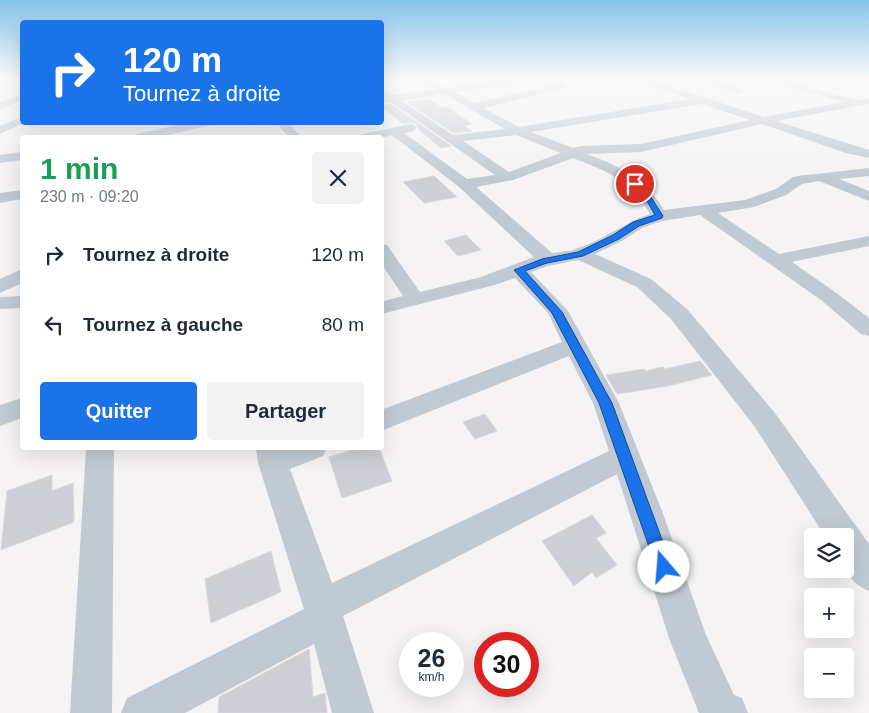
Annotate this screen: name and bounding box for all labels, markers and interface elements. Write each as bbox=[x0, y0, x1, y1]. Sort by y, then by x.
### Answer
icon: right bbox=[40, 40, 105, 105]
text: 120 m bbox=[123, 40, 222, 79]
text: Tournez à droite bbox=[123, 81, 281, 106]
text: 1 min bbox=[40, 152, 118, 185]
button: close bbox=[312, 152, 364, 204]
pin bbox=[614, 163, 656, 205]
icon: arrive bbox=[621, 170, 649, 198]
text: 230 m · 09:20 bbox=[40, 188, 139, 205]
icon: right bbox=[40, 241, 68, 269]
text: Tournez à droite bbox=[83, 244, 229, 265]
text: 120 m bbox=[311, 244, 364, 265]
icon: left bbox=[40, 311, 68, 339]
text: Tournez à gauche bbox=[83, 314, 243, 335]
text: 80 m bbox=[322, 314, 364, 335]
button: Quitter bbox=[40, 382, 197, 440]
button: Partager bbox=[207, 382, 364, 440]
map controls bbox=[804, 528, 854, 698]
button: layers bbox=[804, 528, 854, 578]
position arrow bbox=[637, 540, 689, 592]
button: + bbox=[804, 588, 854, 638]
speed limit sign: 30 bbox=[474, 632, 539, 697]
text: 26 bbox=[418, 644, 445, 672]
button: − bbox=[804, 648, 854, 698]
text: km/h bbox=[418, 670, 445, 684]

